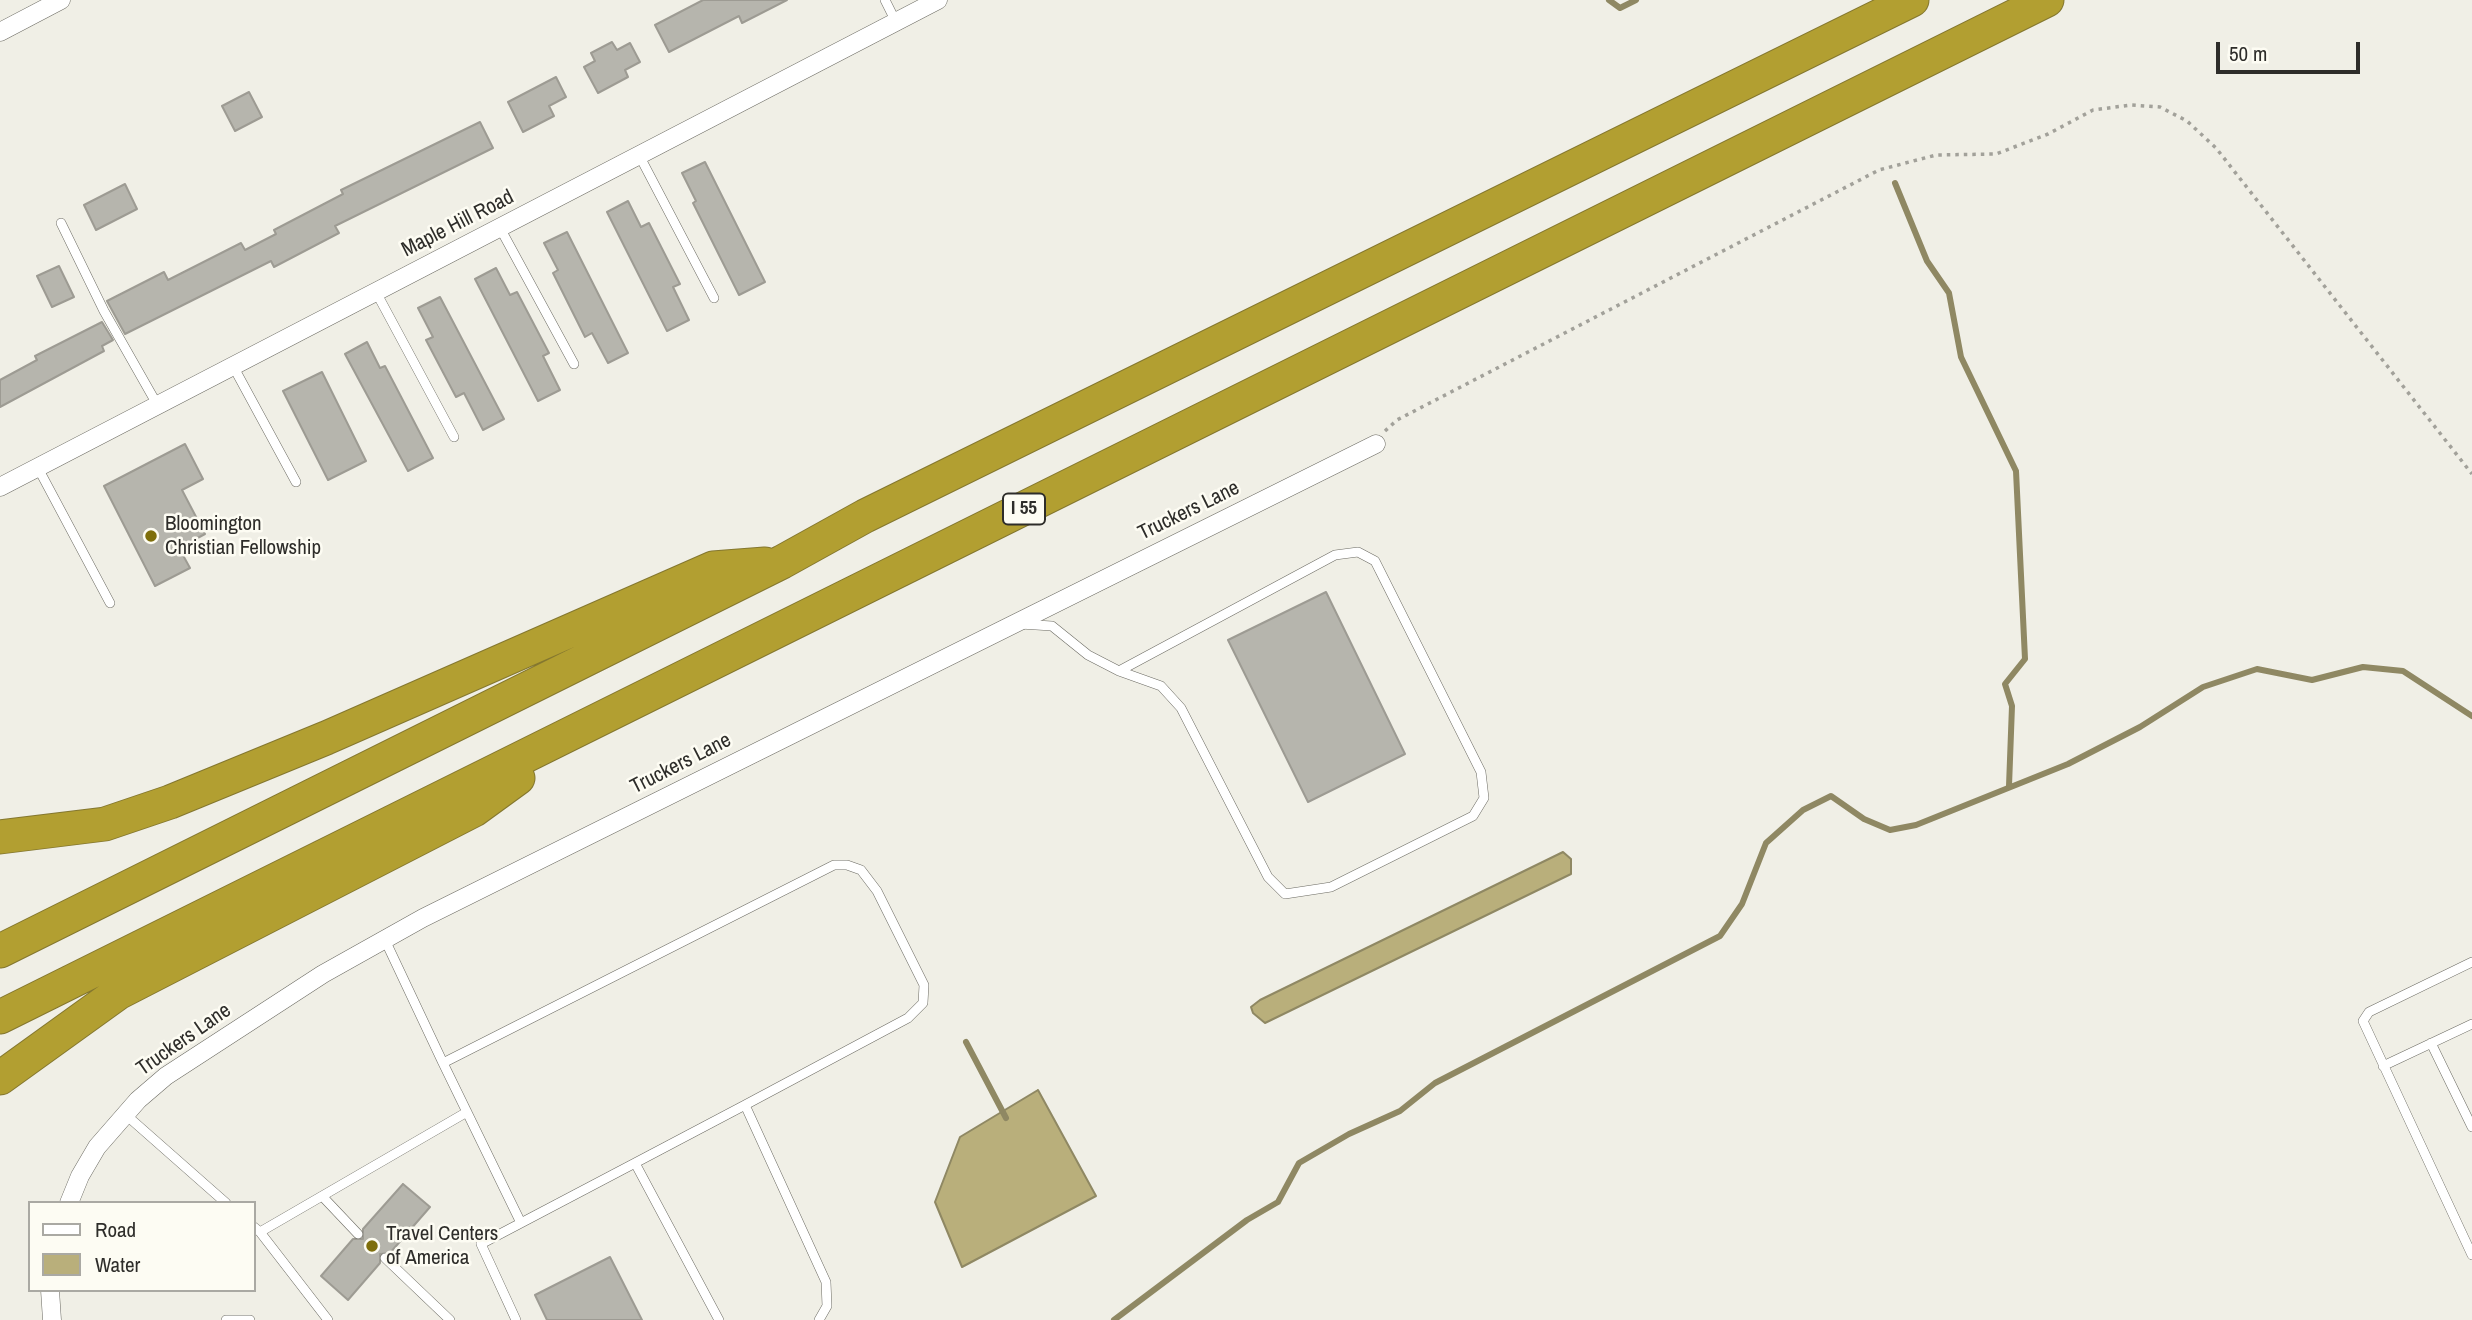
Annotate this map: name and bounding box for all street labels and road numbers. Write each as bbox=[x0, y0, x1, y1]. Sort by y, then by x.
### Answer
street label: Maple Hill Road bbox=[398, 185, 518, 263]
street label: Truckers Lane bbox=[1134, 476, 1244, 546]
road number: I 55 bbox=[1003, 494, 1045, 524]
street label: Truckers Lane bbox=[627, 728, 735, 800]
street label: Truckers Lane bbox=[132, 998, 236, 1082]

